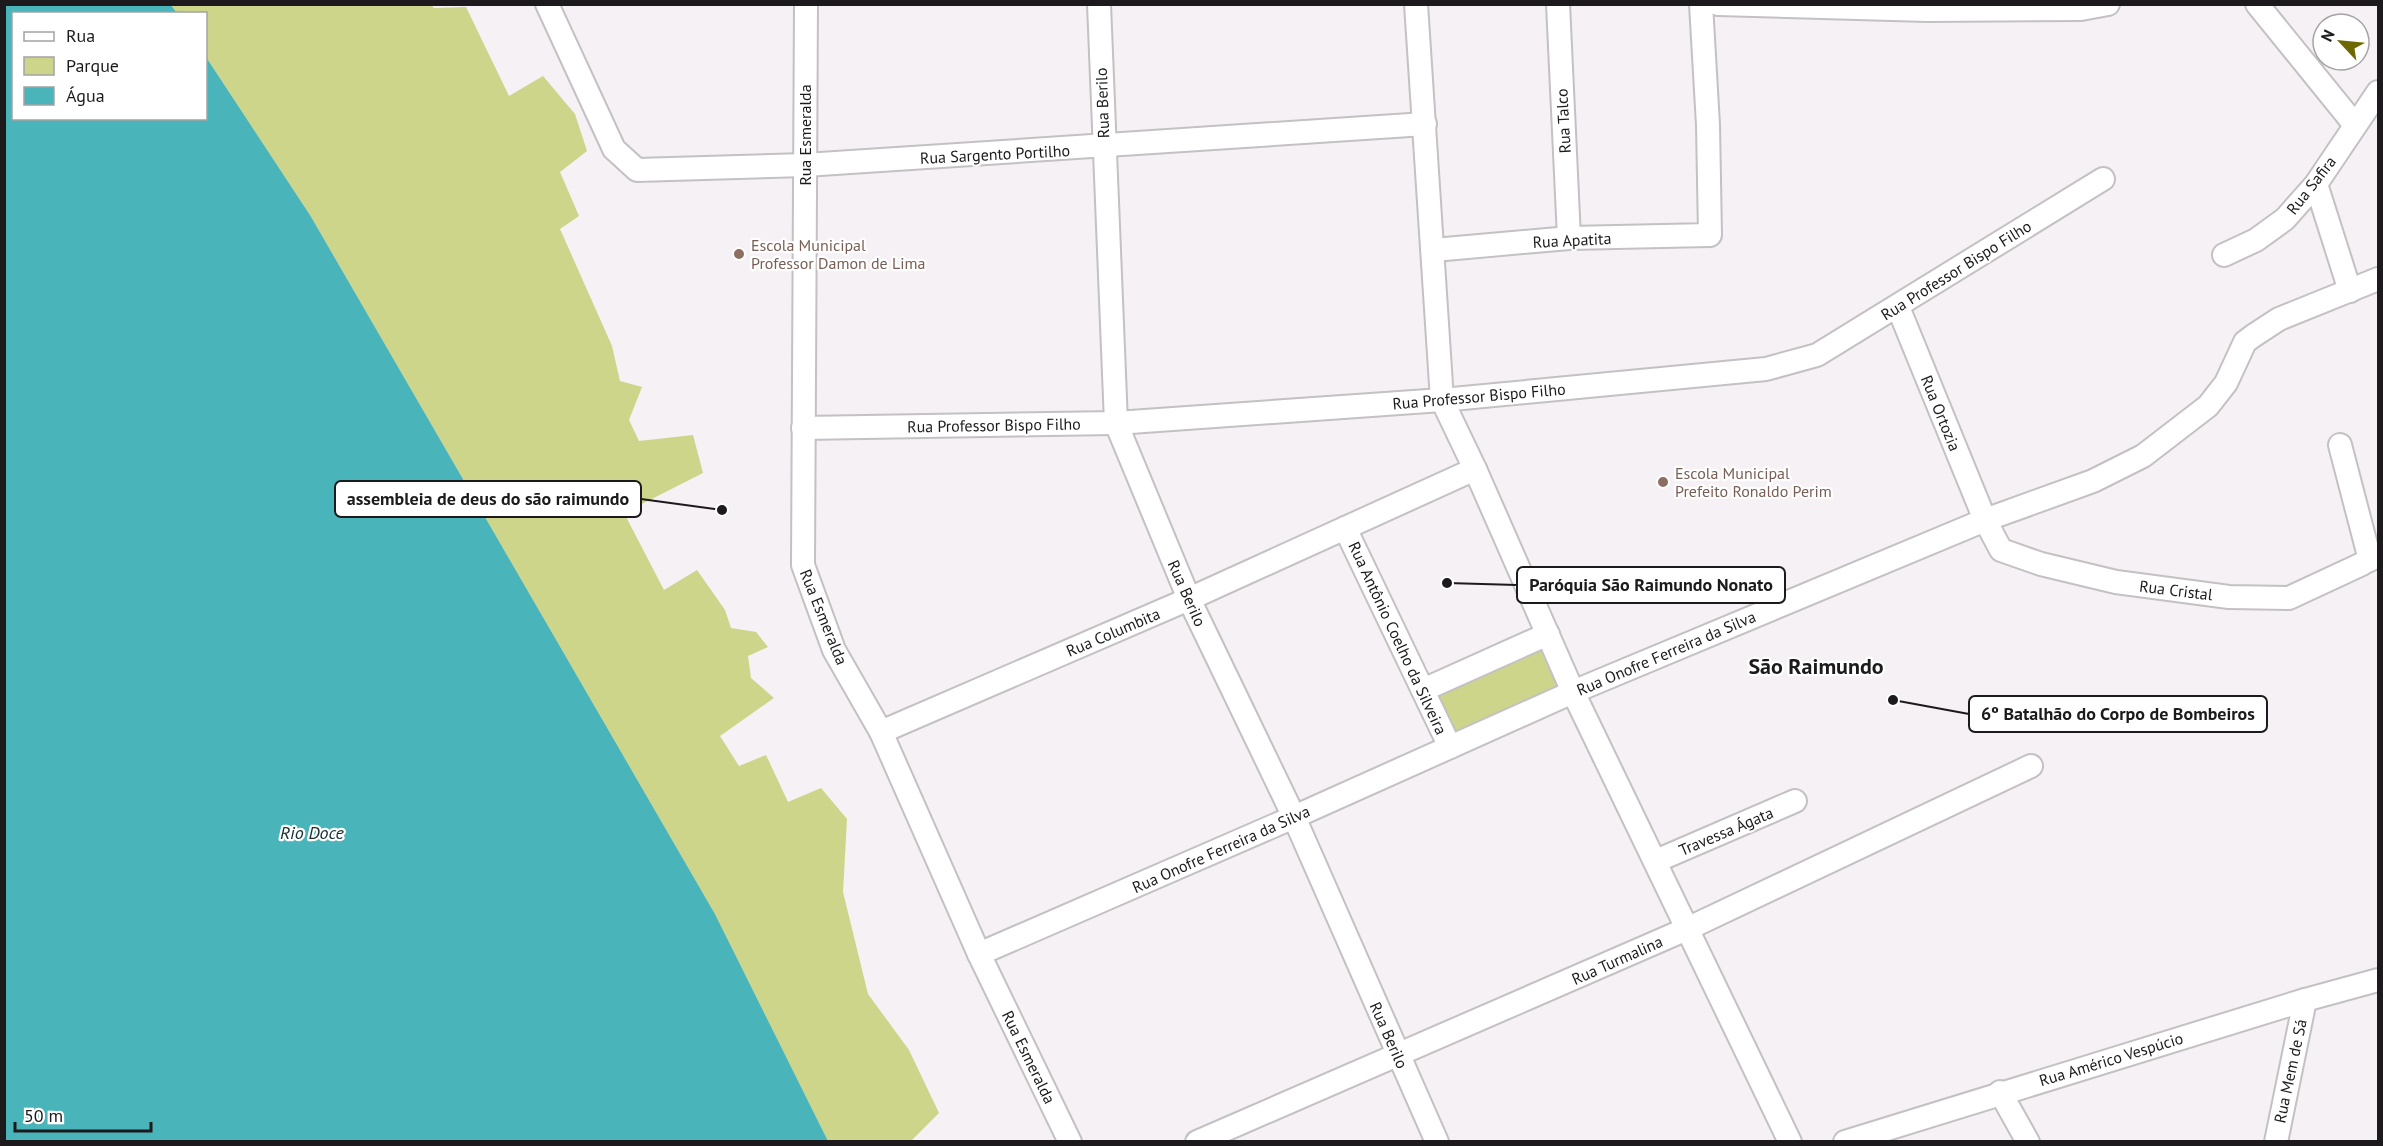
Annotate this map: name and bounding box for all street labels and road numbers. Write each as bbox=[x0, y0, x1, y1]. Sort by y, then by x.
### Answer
street label: Rua Berilo bbox=[1091, 67, 1113, 139]
street label: Rua Esmeralda bbox=[795, 84, 815, 186]
street label: Rua Talco bbox=[1551, 88, 1575, 154]
street label: Rua Sargento Portilho bbox=[919, 140, 1071, 168]
street label: Rua Safira bbox=[2282, 152, 2340, 218]
street label: Rua Professor Bispo Filho bbox=[1877, 216, 2035, 324]
street label: Rua Apatita bbox=[1532, 228, 1612, 252]
street label: Rua Ortozia bbox=[1917, 372, 1965, 454]
street label: Rua Professor Bispo Filho bbox=[1392, 378, 1566, 414]
street label: Rua Professor Bispo Filho bbox=[907, 413, 1081, 437]
street label: Rua Antônio Coelho da Silveira bbox=[1344, 538, 1452, 738]
street label: Rua Berilo bbox=[1163, 557, 1211, 629]
street label: Rua Esmeralda bbox=[796, 566, 852, 668]
street label: Rua Cristal bbox=[2138, 576, 2214, 604]
street label: Rua Columbita bbox=[1063, 603, 1163, 661]
street label: Rua Onofre Ferreira da Silva bbox=[1574, 606, 1758, 700]
street label: Rua Onofre Ferreira da Silva bbox=[1129, 801, 1313, 897]
street label: Travessa Ágata bbox=[1676, 802, 1776, 860]
street label: Rua Turmalina bbox=[1568, 931, 1666, 989]
street label: Rua Berilo bbox=[1365, 999, 1413, 1071]
street label: Rua Esmeralda bbox=[998, 1007, 1060, 1107]
street label: Rua Mem de Sá bbox=[2269, 1017, 2311, 1125]
street label: Rua Américo Vespúcio bbox=[2037, 1028, 2185, 1090]

